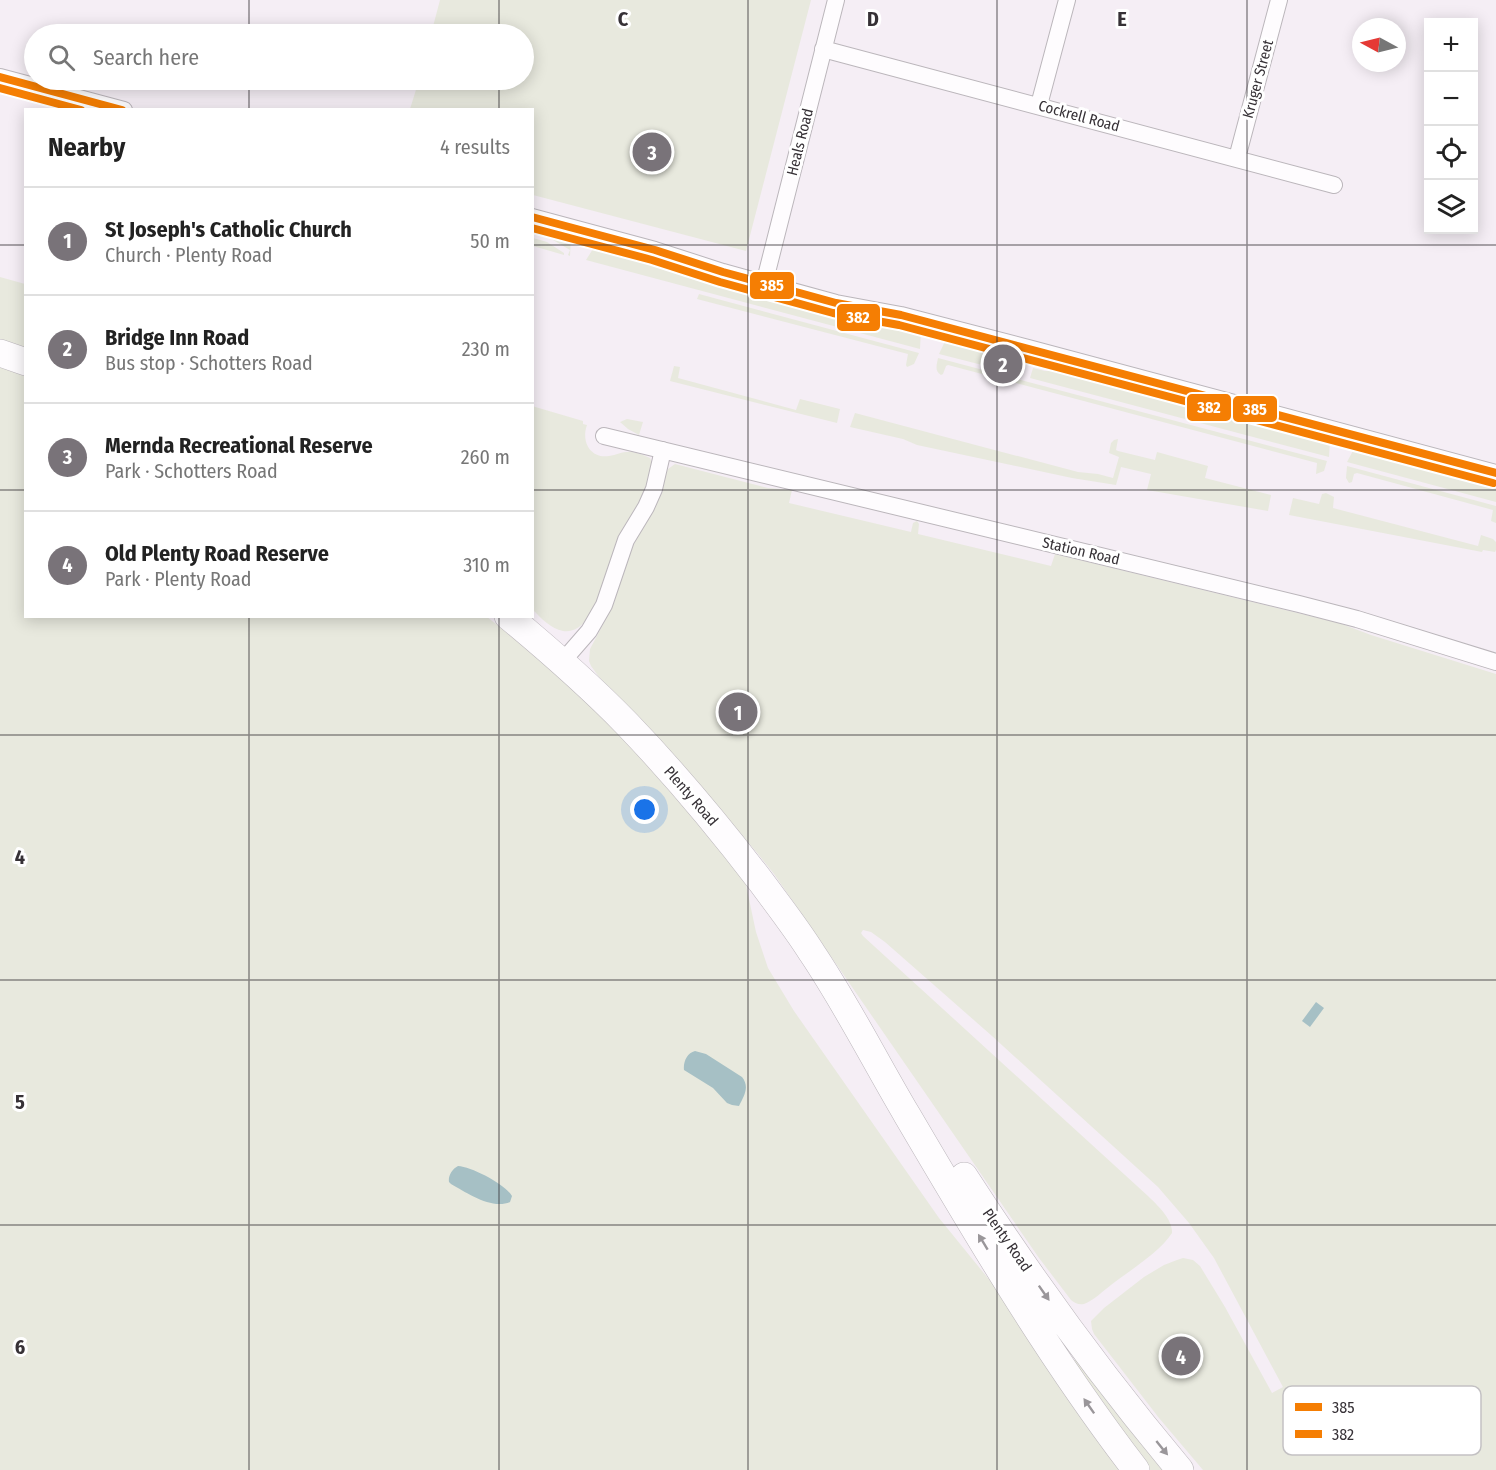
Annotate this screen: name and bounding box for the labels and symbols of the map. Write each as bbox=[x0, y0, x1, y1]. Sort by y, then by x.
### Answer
text: C bbox=[618, 7, 629, 31]
text: D bbox=[867, 7, 879, 31]
text: E bbox=[1117, 7, 1127, 31]
north arrow bbox=[1352, 18, 1406, 72]
street label: Kruger Street bbox=[1239, 38, 1277, 120]
street label: Cockrell Road bbox=[1036, 97, 1122, 135]
street label: Heals Road bbox=[783, 107, 817, 177]
pin: 3 bbox=[632, 130, 672, 174]
line badge: 385 bbox=[749, 271, 795, 300]
text: 385 bbox=[759, 276, 784, 295]
line badge: 382 bbox=[836, 303, 881, 332]
text: 382 bbox=[845, 308, 870, 327]
pin: 2 bbox=[984, 342, 1022, 386]
line badge: 382 bbox=[1186, 393, 1232, 422]
line badge: 385 bbox=[1232, 395, 1278, 423]
text: 382 bbox=[1196, 398, 1221, 417]
text: 385 bbox=[1242, 400, 1267, 419]
street label: Station Road bbox=[1041, 533, 1121, 569]
pin: 1 bbox=[718, 690, 758, 734]
street label: Plenty Road bbox=[660, 763, 722, 829]
your location bbox=[630, 795, 659, 824]
text: 4 bbox=[15, 845, 25, 869]
text: 5 bbox=[15, 1090, 25, 1114]
street label: Plenty Road bbox=[979, 1205, 1035, 1275]
one-way arrow bbox=[978, 1234, 989, 1250]
one-way arrow bbox=[1038, 1284, 1050, 1300]
pin: 4 bbox=[1162, 1334, 1200, 1378]
text: 6 bbox=[15, 1335, 25, 1359]
legend bbox=[1283, 1386, 1481, 1455]
one-way arrow bbox=[1083, 1398, 1095, 1414]
text: 385 bbox=[1332, 1398, 1355, 1417]
text: 382 bbox=[1332, 1425, 1354, 1444]
one-way arrow bbox=[1155, 1440, 1168, 1455]

